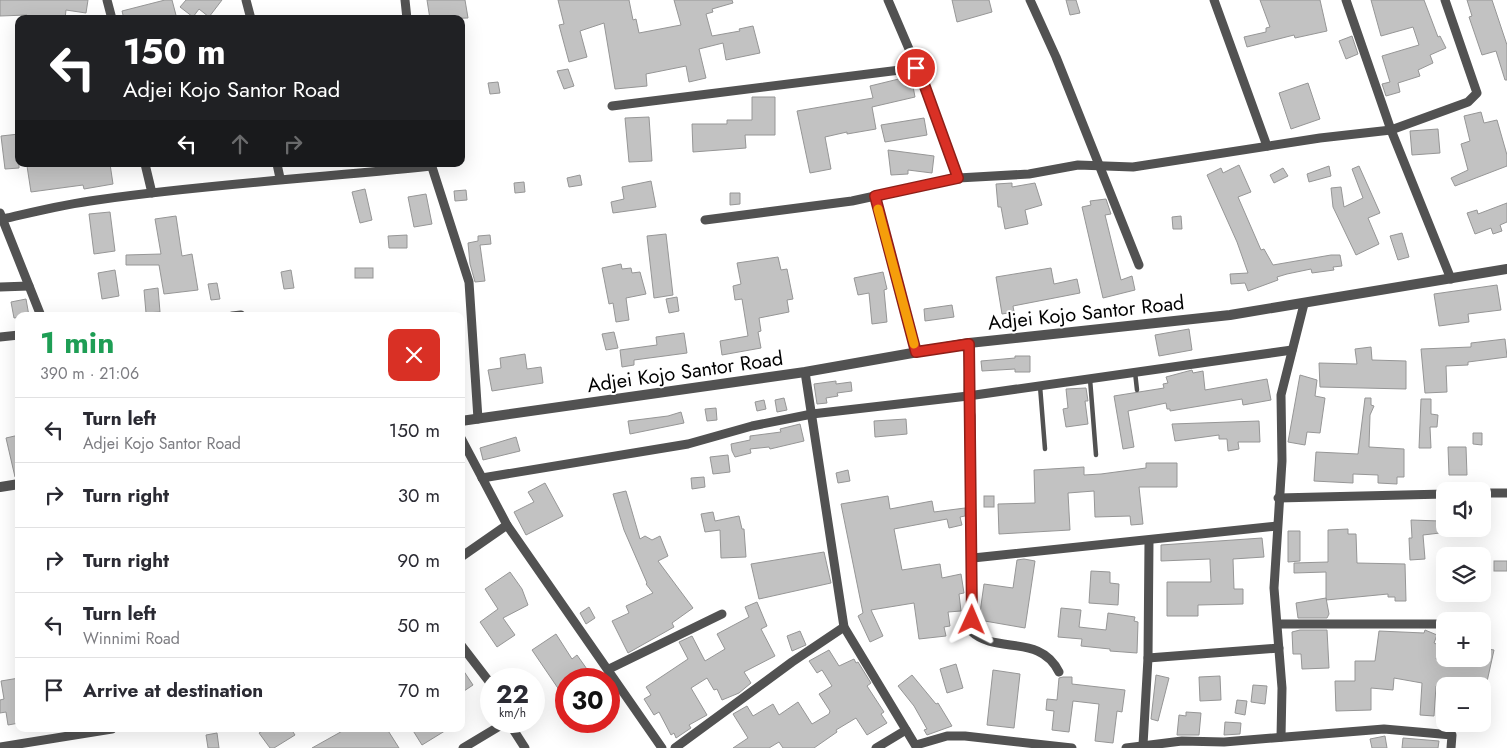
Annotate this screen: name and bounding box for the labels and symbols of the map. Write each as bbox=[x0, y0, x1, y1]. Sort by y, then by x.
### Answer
pin bbox=[895, 47, 937, 89]
street label: Adjei Kojo Santor Road bbox=[986, 288, 1186, 338]
street label: Adjei Kojo Santor Road bbox=[585, 344, 785, 400]
position arrow bbox=[945, 593, 997, 645]
speed limit sign: 30 bbox=[555, 668, 620, 733]

